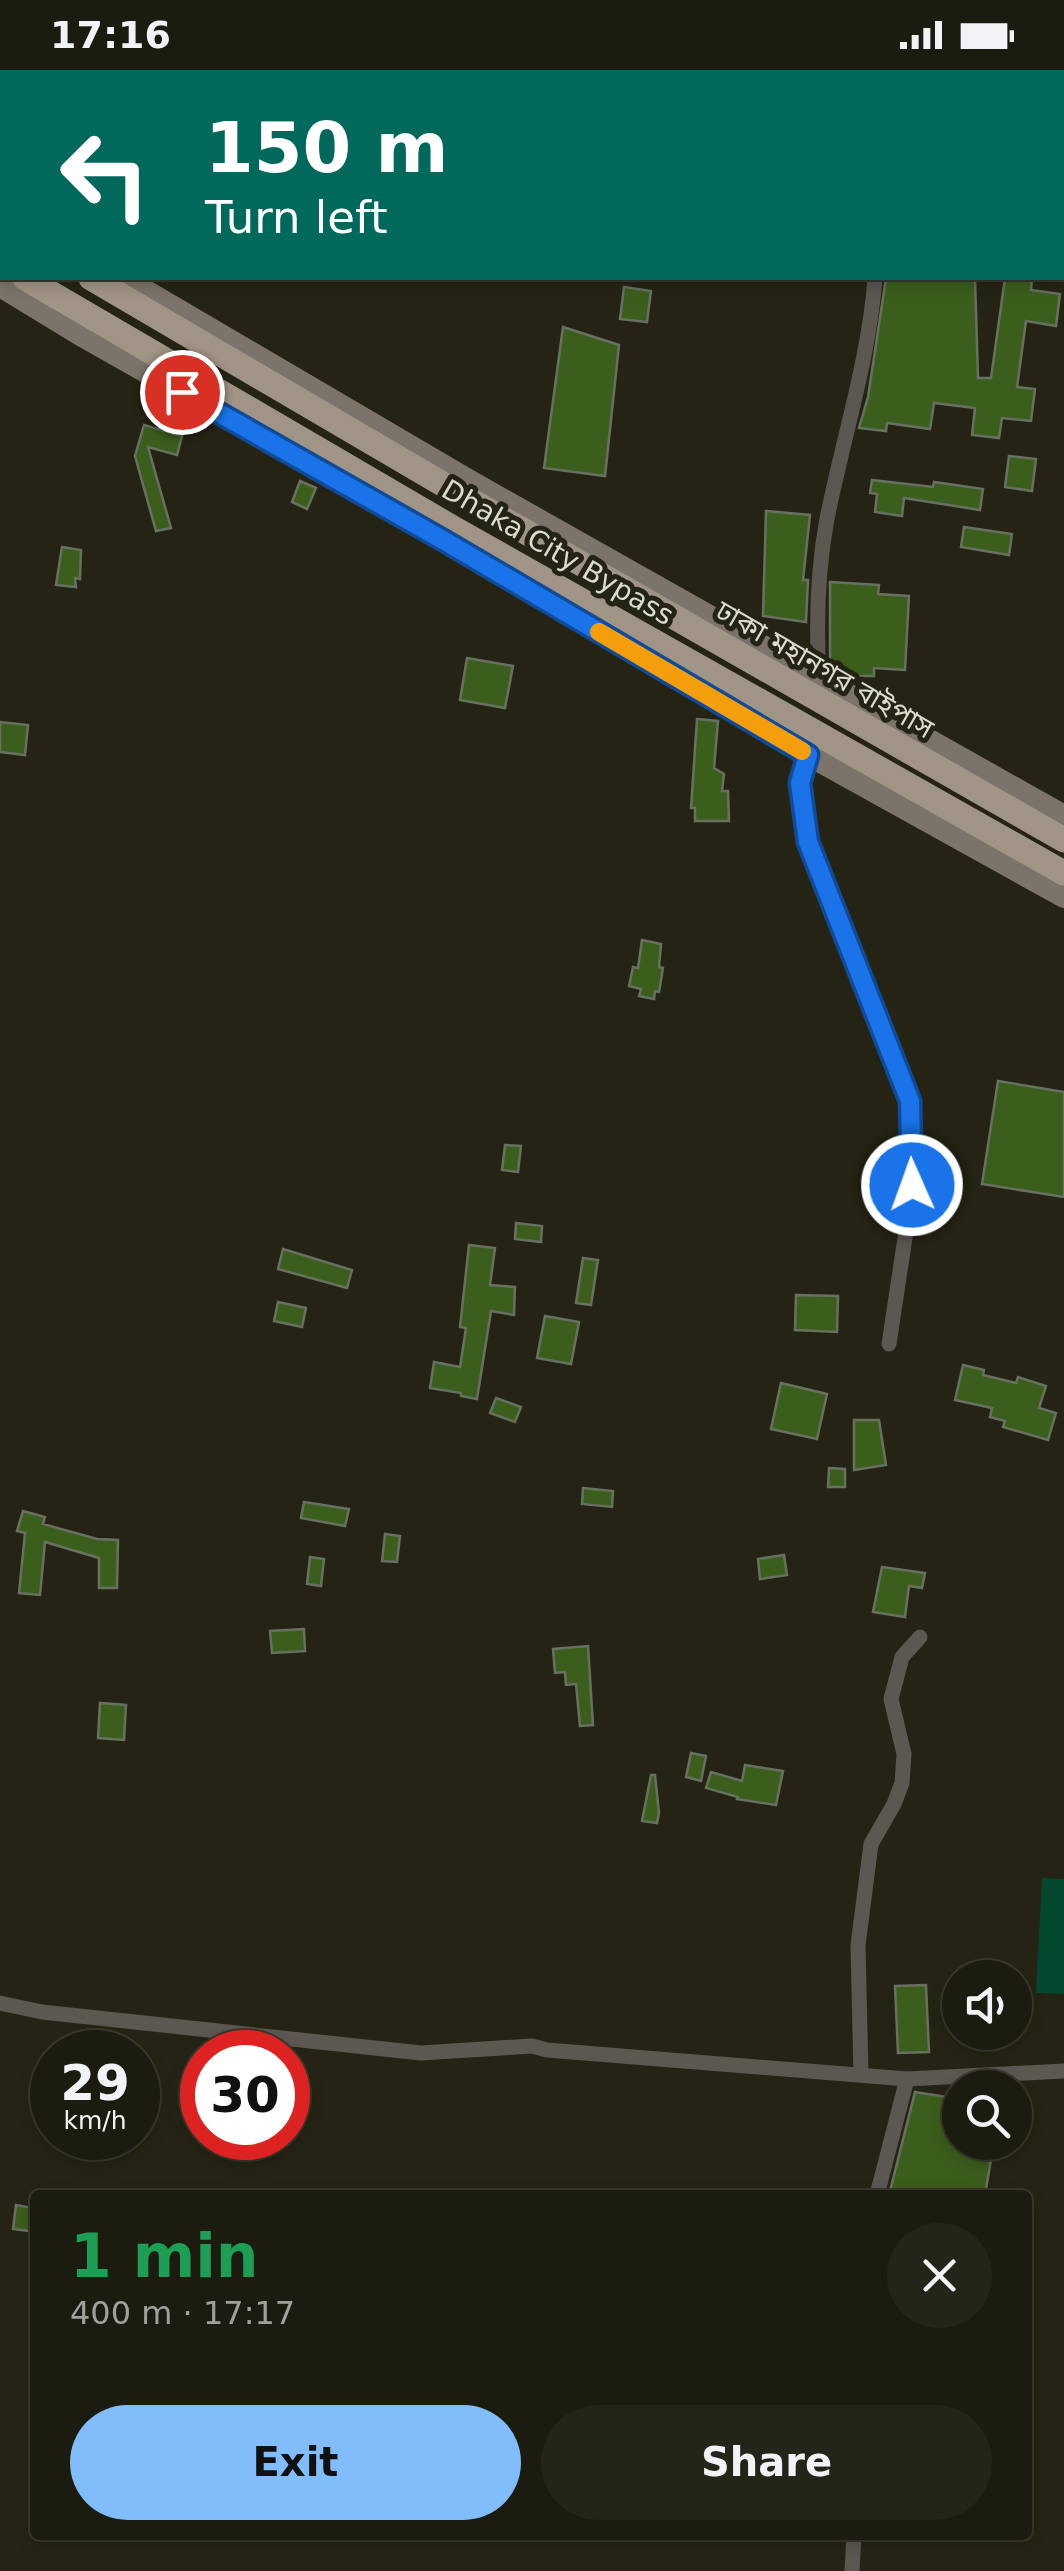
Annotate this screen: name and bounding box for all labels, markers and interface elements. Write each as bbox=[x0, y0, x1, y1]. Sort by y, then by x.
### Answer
text: 17:16 bbox=[50, 13, 171, 57]
text: 150 m bbox=[205, 107, 448, 189]
icon: left bbox=[40, 110, 170, 240]
text: Turn left bbox=[205, 191, 388, 244]
pin bbox=[140, 350, 225, 435]
icon: arrive bbox=[155, 365, 210, 420]
street label: Dhaka City Bypass bbox=[436, 473, 679, 632]
street label: ঢাকা মহানগর বাইপাস bbox=[709, 593, 940, 745]
position arrow bbox=[860, 1133, 964, 1237]
map controls bbox=[942, 1960, 1032, 2160]
button: sound bbox=[942, 1960, 1032, 2050]
speed limit sign: 30 bbox=[180, 2030, 310, 2160]
text: 29 bbox=[60, 2054, 130, 2112]
button: search bbox=[942, 2070, 1032, 2160]
text: km/h bbox=[63, 2106, 127, 2135]
text: 1 min bbox=[70, 2221, 258, 2291]
button: close bbox=[887, 2223, 992, 2328]
text: 400 m · 17:17 bbox=[70, 2294, 295, 2332]
button: Exit bbox=[70, 2405, 521, 2520]
button: Share bbox=[541, 2405, 992, 2520]

